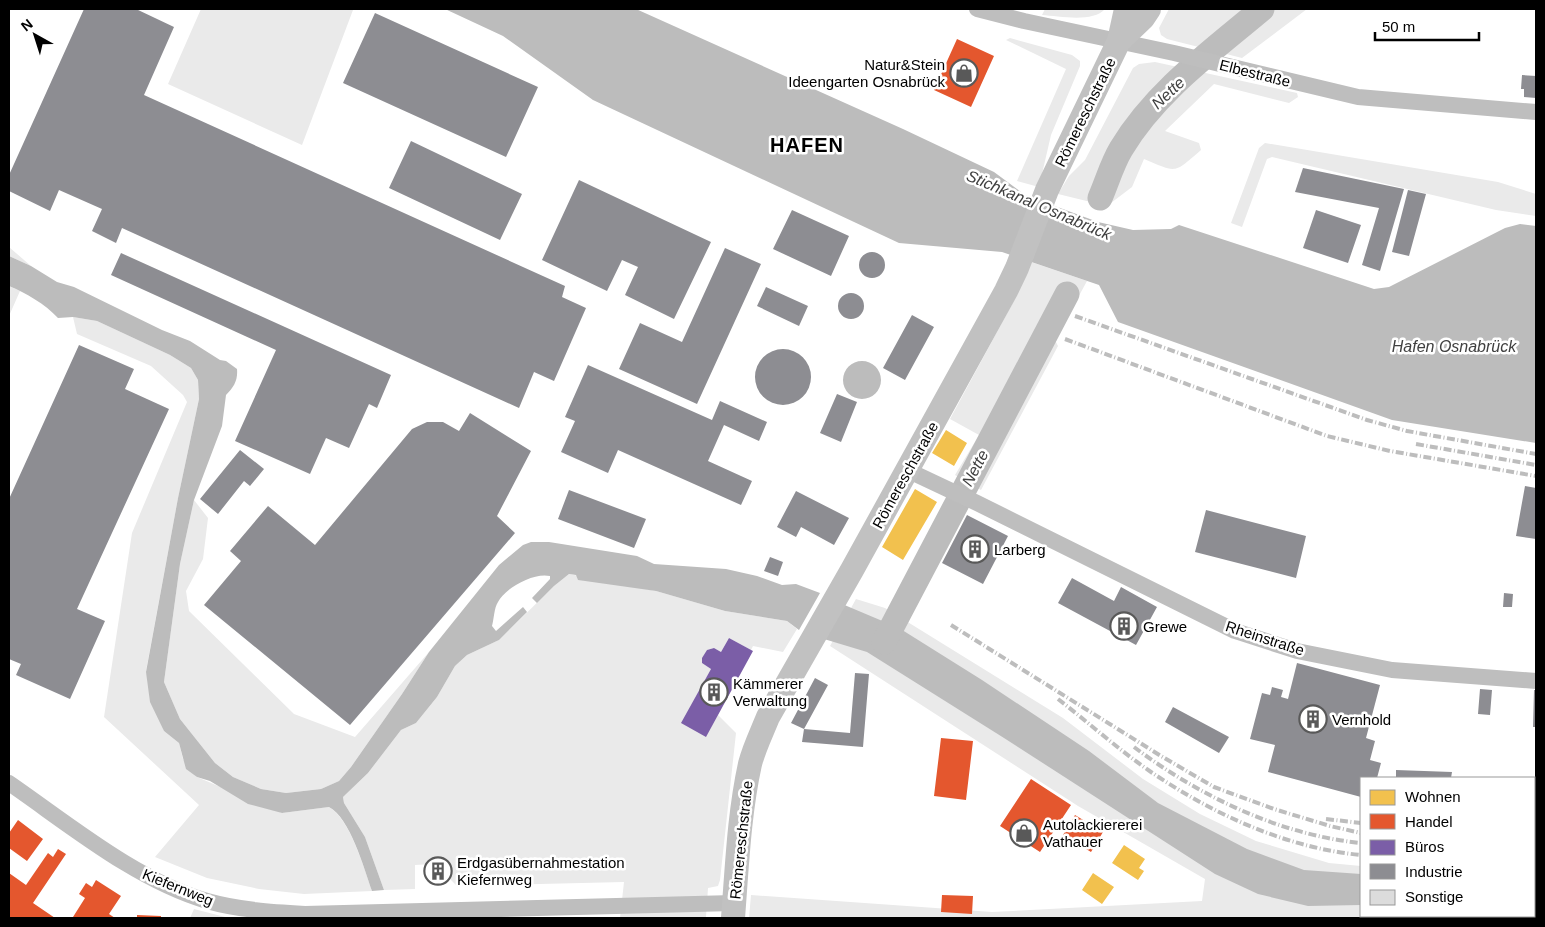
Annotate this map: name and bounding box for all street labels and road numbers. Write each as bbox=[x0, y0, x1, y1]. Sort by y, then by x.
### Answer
street label: Römereschstraße bbox=[1051, 55, 1119, 169]
street label: Elbestraße bbox=[1218, 56, 1292, 90]
street label: Römereschstraße bbox=[869, 419, 941, 531]
street label: Rheinstraße bbox=[1224, 617, 1306, 659]
street label: Römereschstraße bbox=[726, 780, 756, 900]
street label: Kiefernweg bbox=[140, 865, 216, 909]

